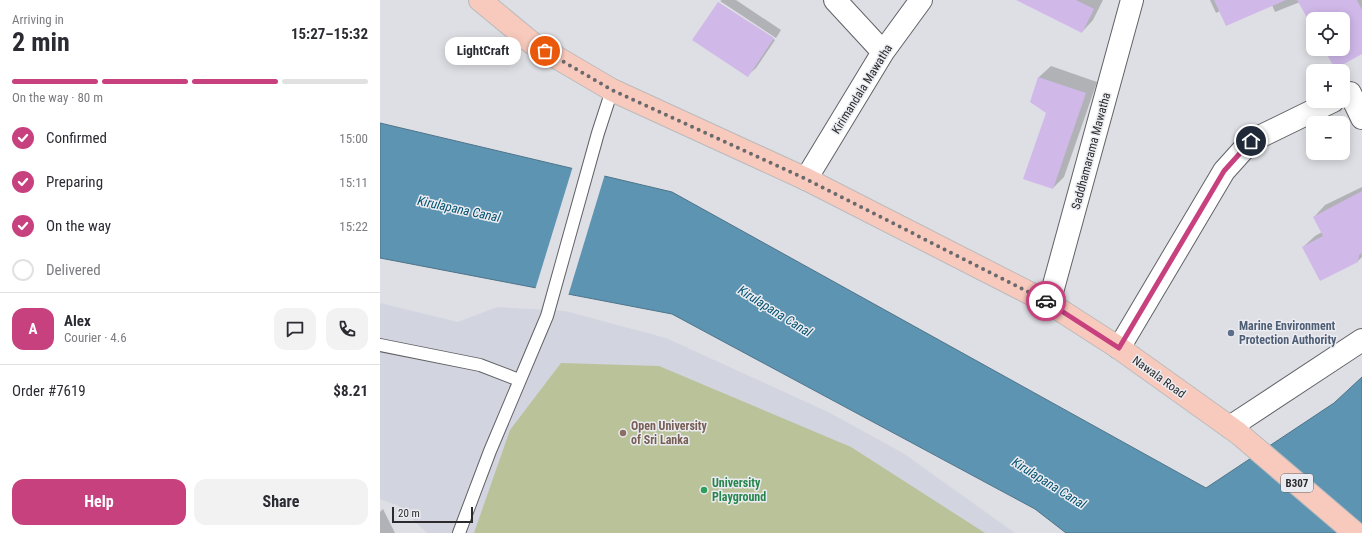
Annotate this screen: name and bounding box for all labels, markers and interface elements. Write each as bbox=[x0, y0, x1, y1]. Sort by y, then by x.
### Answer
text: Arriving in bbox=[12, 12, 64, 27]
map controls bbox=[1306, 12, 1350, 160]
button: locate bbox=[1306, 12, 1350, 56]
text: 15:27–15:32 bbox=[291, 25, 368, 43]
text: 2 min bbox=[12, 27, 70, 57]
pin bbox=[528, 34, 562, 68]
callout: LightCraft bbox=[445, 37, 521, 65]
icon: bag bbox=[534, 40, 556, 62]
street label: Kirimandala Mawatha bbox=[829, 42, 895, 136]
text: LightCraft bbox=[457, 43, 509, 58]
button: + bbox=[1306, 64, 1350, 108]
text: On the way · 80 m bbox=[12, 90, 103, 105]
street label: Saddhamarama Mawatha bbox=[1069, 91, 1113, 211]
button: − bbox=[1306, 116, 1350, 160]
pin bbox=[1234, 124, 1268, 158]
icon: check bbox=[12, 127, 34, 149]
text: Confirmed bbox=[46, 129, 107, 147]
icon: home bbox=[1240, 130, 1262, 152]
text: 15:00 bbox=[339, 131, 368, 146]
icon: check bbox=[12, 171, 34, 193]
text: Preparing bbox=[46, 173, 103, 191]
text: 15:11 bbox=[339, 175, 368, 190]
water label: Kirulapana Canal bbox=[416, 193, 503, 225]
icon: check bbox=[12, 215, 34, 237]
text: On the way bbox=[46, 217, 111, 235]
text: 15:22 bbox=[339, 219, 368, 234]
text: Delivered bbox=[46, 261, 101, 279]
courier bbox=[1026, 281, 1066, 321]
water label: Kirulapana Canal bbox=[735, 282, 816, 340]
icon: car bbox=[1035, 290, 1057, 312]
button: chat bbox=[274, 308, 316, 350]
button: phone bbox=[326, 308, 368, 350]
text: Alex bbox=[64, 312, 91, 330]
place label: Marine Environment Protection Authority bbox=[1239, 319, 1337, 347]
text: A bbox=[29, 320, 37, 338]
marker: Marine Environment Protection Authority bbox=[1226, 328, 1236, 338]
text: Courier · 4.6 bbox=[64, 330, 127, 345]
street label: Nawala Road bbox=[1130, 353, 1188, 401]
text: Order #7619 bbox=[12, 382, 86, 400]
text: $8.21 bbox=[333, 382, 368, 400]
place label: Open University of Sri Lanka bbox=[631, 419, 708, 447]
marker: Open University of Sri Lanka bbox=[618, 428, 628, 438]
water label: Kirulapana Canal bbox=[1009, 454, 1090, 512]
road number: B307 bbox=[1281, 474, 1313, 492]
place label: University Playground bbox=[712, 476, 766, 504]
button: Help bbox=[12, 479, 186, 525]
button: Share bbox=[194, 479, 368, 525]
marker: University Playground bbox=[699, 485, 709, 495]
scale bar bbox=[392, 505, 473, 524]
text: 20 m bbox=[398, 507, 420, 520]

